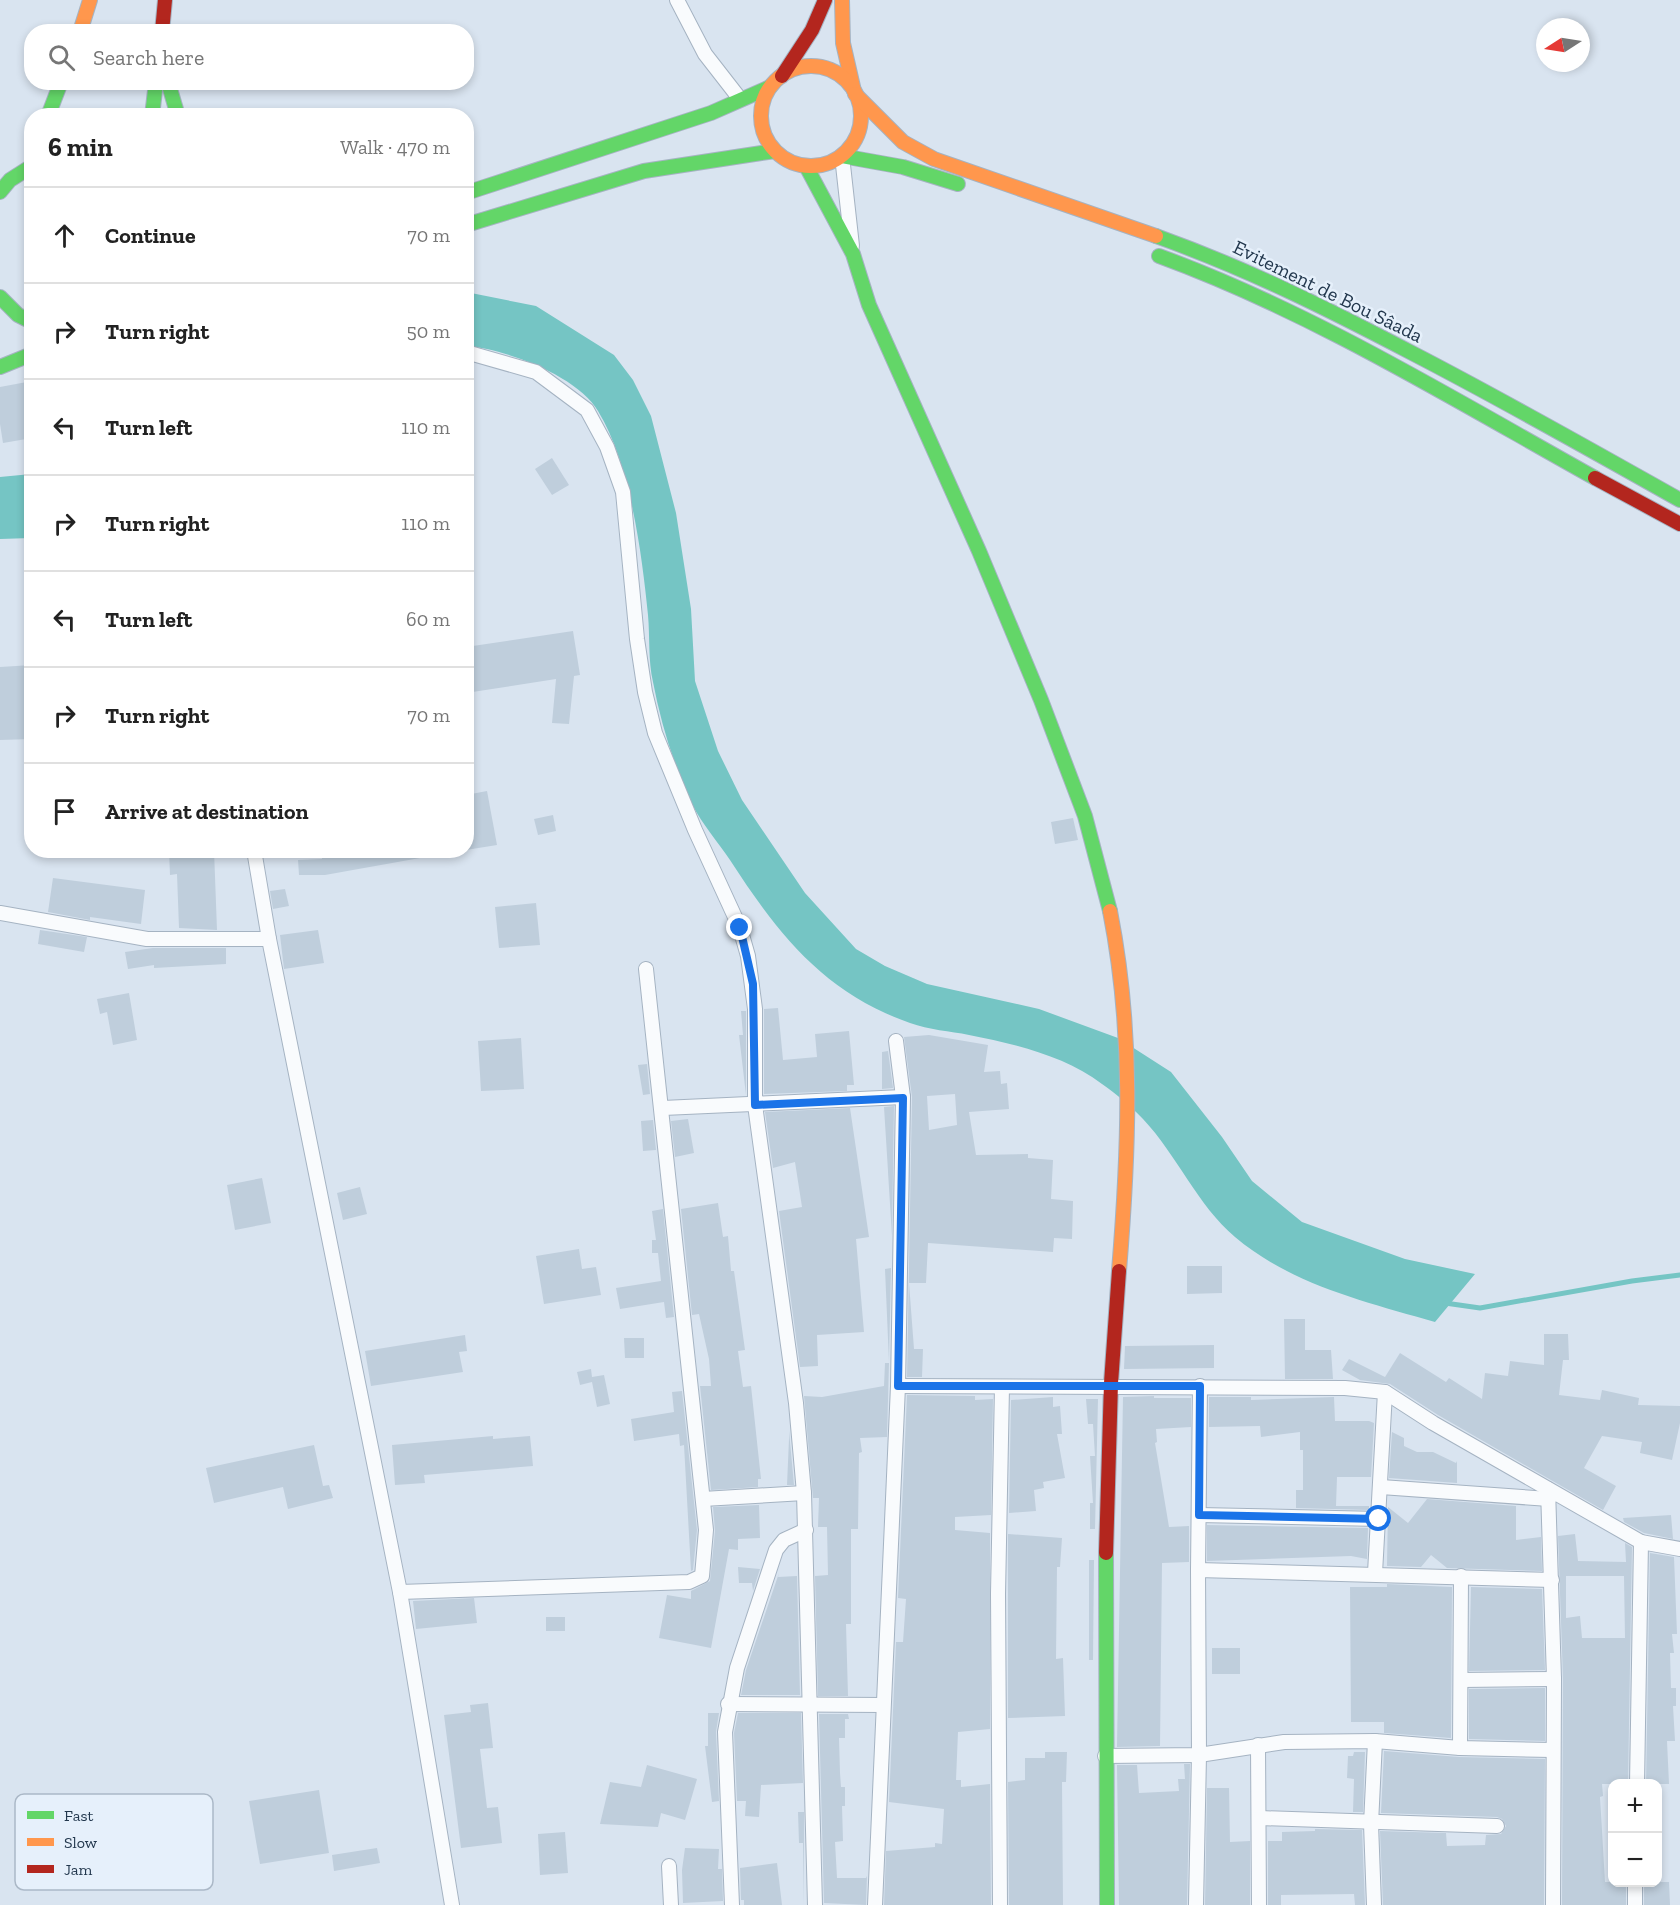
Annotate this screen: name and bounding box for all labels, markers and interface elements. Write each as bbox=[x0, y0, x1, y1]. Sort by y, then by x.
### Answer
north arrow bbox=[1536, 18, 1590, 72]
search box bbox=[24, 24, 474, 90]
icon: search bbox=[45, 41, 78, 74]
text: Search here bbox=[93, 44, 204, 71]
text: 6 min bbox=[48, 131, 113, 163]
text: Walk · 470 m bbox=[340, 135, 450, 159]
icon: ahead bbox=[48, 219, 81, 252]
text: Continue bbox=[105, 222, 196, 249]
text: 70 m bbox=[407, 223, 450, 247]
street label: Evitement de Bou Sâada bbox=[1229, 235, 1427, 348]
icon: right bbox=[48, 315, 81, 348]
text: Turn right bbox=[105, 318, 209, 345]
text: 50 m bbox=[406, 319, 450, 343]
icon: left bbox=[48, 411, 81, 444]
text: Turn left bbox=[105, 414, 192, 441]
text: 110 m bbox=[401, 415, 450, 439]
icon: right bbox=[48, 507, 81, 540]
text: Turn right bbox=[105, 510, 209, 537]
text: 110 m bbox=[401, 511, 450, 535]
icon: left bbox=[48, 603, 81, 636]
text: Turn left bbox=[105, 606, 192, 633]
text: 60 m bbox=[406, 607, 450, 631]
icon: right bbox=[48, 699, 81, 732]
text: Turn right bbox=[105, 702, 209, 729]
text: 70 m bbox=[407, 703, 450, 727]
icon: arrive bbox=[48, 795, 81, 828]
text: Arrive at destination bbox=[105, 798, 308, 825]
route end bbox=[726, 914, 752, 940]
route start bbox=[1365, 1505, 1391, 1531]
map controls bbox=[1608, 1779, 1662, 1887]
button: + bbox=[1608, 1779, 1662, 1833]
legend bbox=[15, 1794, 213, 1890]
text: Fast bbox=[64, 1806, 93, 1825]
text: Slow bbox=[64, 1833, 98, 1852]
button: − bbox=[1608, 1833, 1662, 1887]
text: Jam bbox=[64, 1860, 93, 1879]

